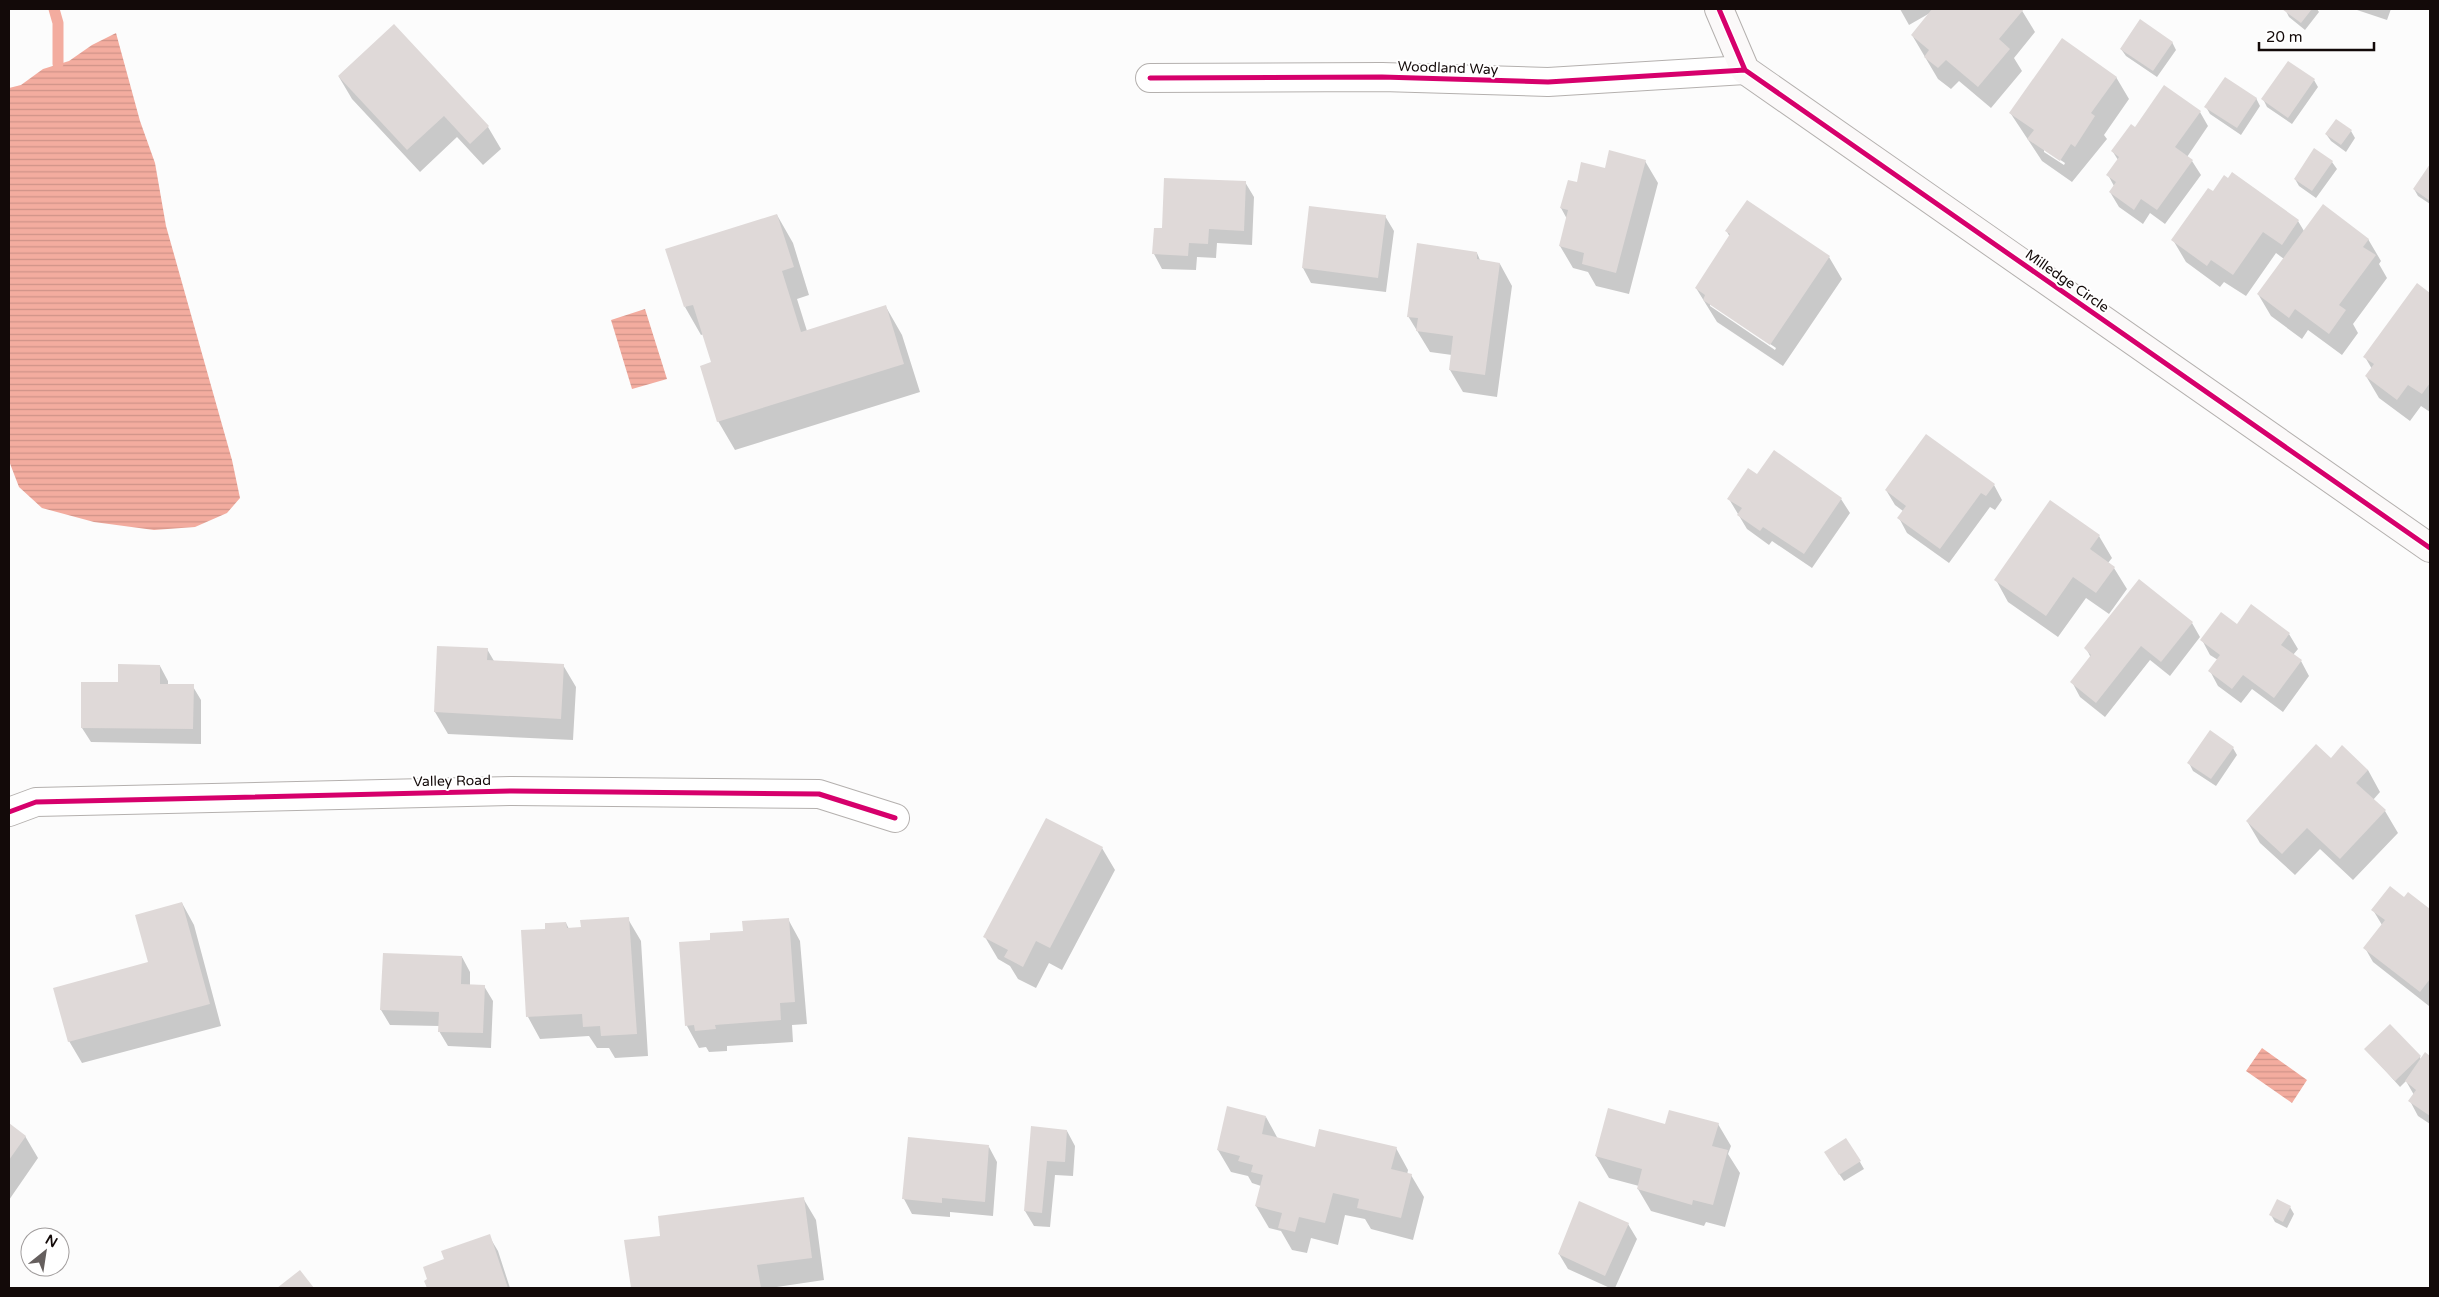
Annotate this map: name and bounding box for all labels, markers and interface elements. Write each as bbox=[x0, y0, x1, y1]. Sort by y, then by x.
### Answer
scale bar bbox=[2259, 20, 2374, 52]
text: 20 m bbox=[2266, 28, 2303, 46]
street label: Woodland Way bbox=[1397, 58, 1499, 78]
street label: Milledge Circle bbox=[2022, 246, 2112, 316]
street label: Valley Road bbox=[413, 772, 491, 790]
north arrow bbox=[20, 1227, 70, 1277]
text: N bbox=[42, 1231, 60, 1251]

